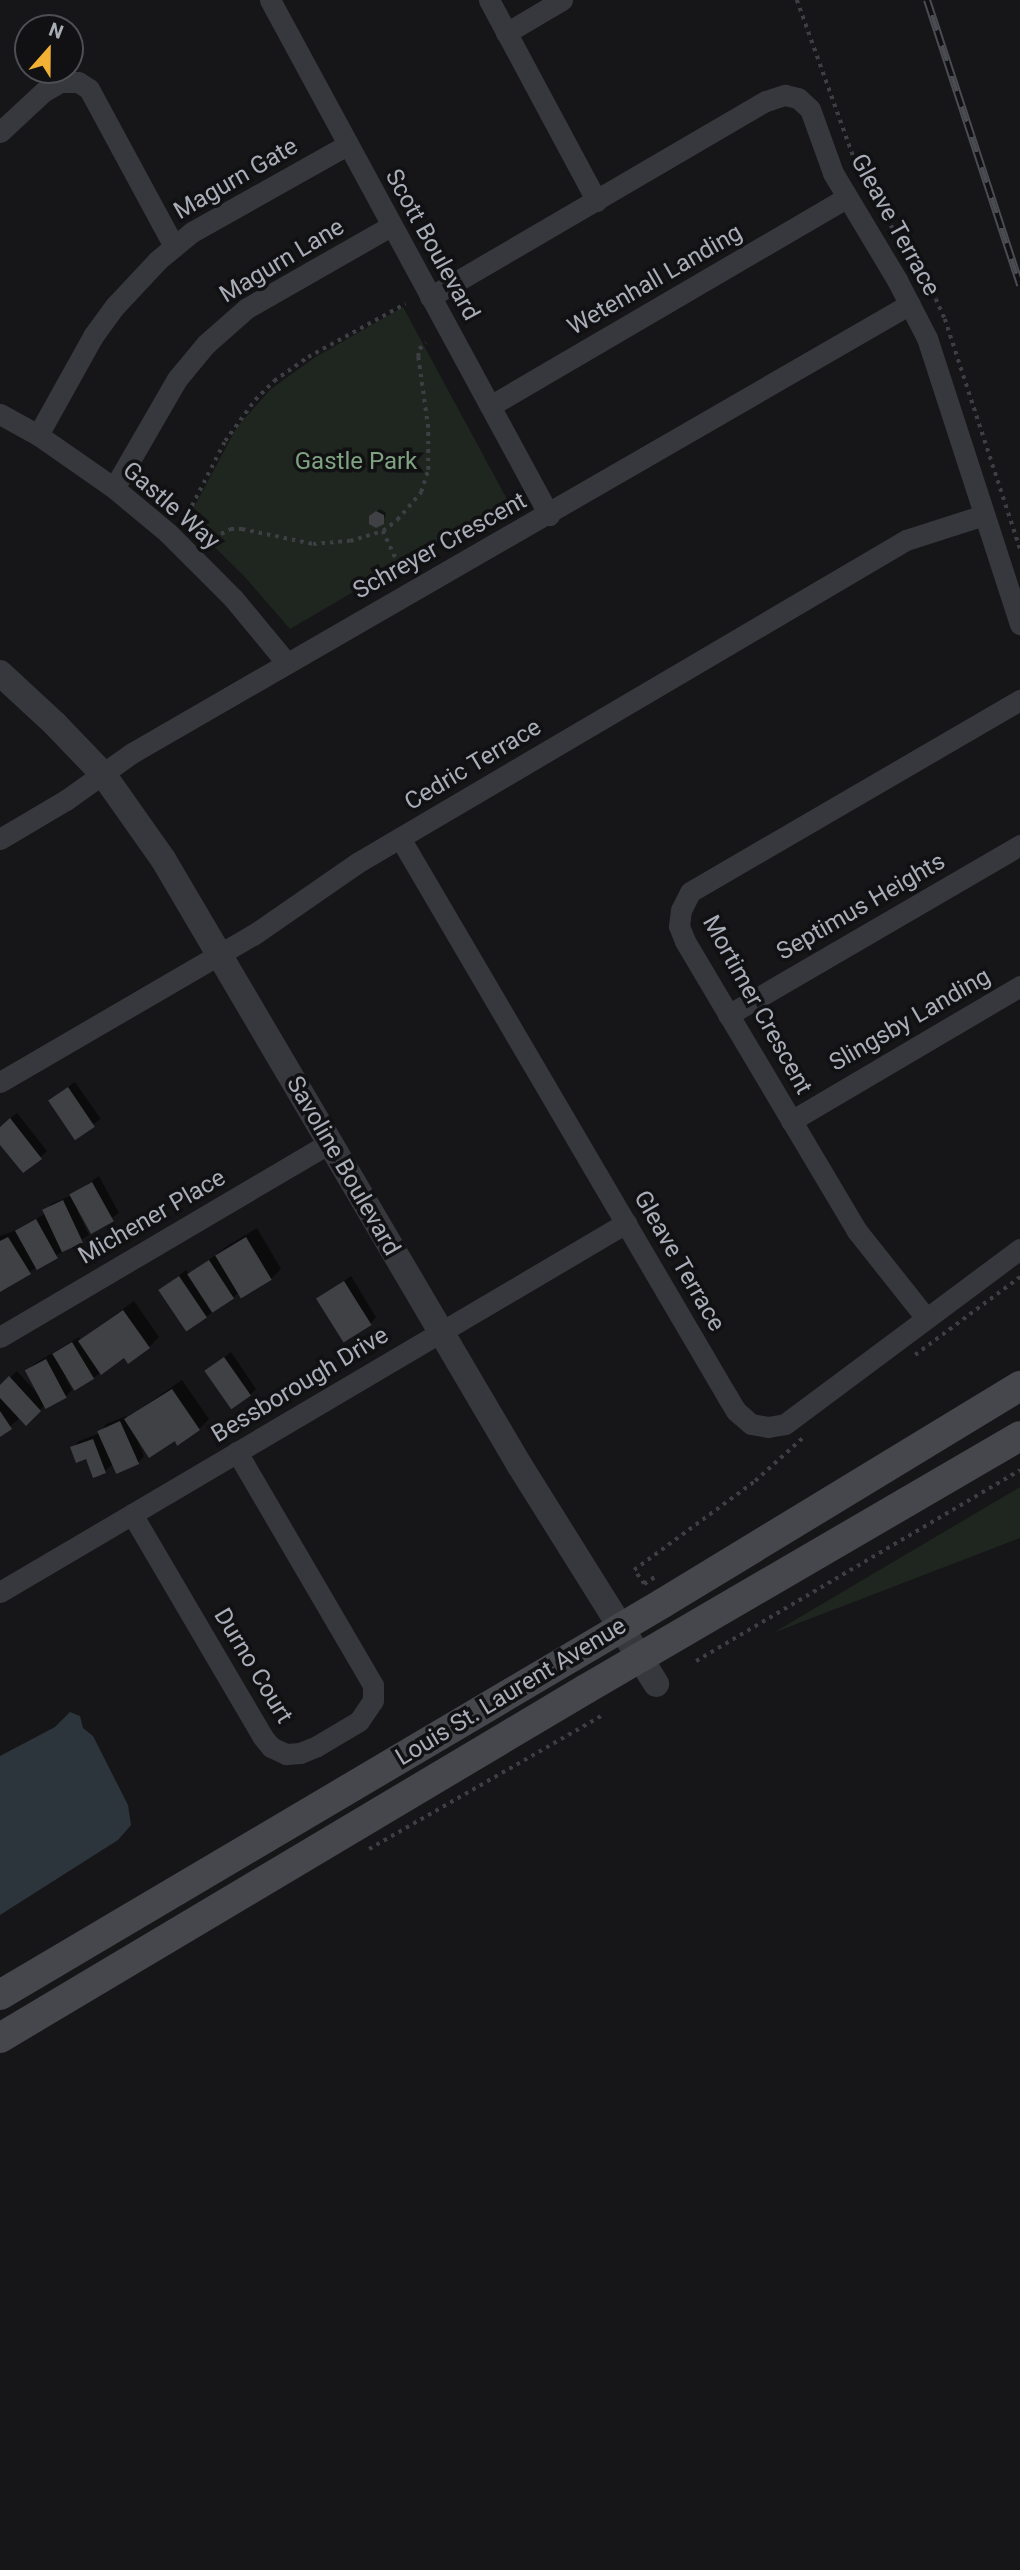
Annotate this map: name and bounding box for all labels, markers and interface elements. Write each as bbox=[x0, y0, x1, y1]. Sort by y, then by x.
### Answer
north arrow bbox=[14, 14, 84, 84]
text: N bbox=[46, 18, 66, 44]
street label: Magurn Gate bbox=[169, 132, 303, 226]
street label: Gleave Terrace bbox=[844, 149, 946, 301]
street label: Scott Boulevard bbox=[379, 164, 485, 326]
street label: Magurn Lane bbox=[215, 213, 349, 309]
street label: Wetenhall Landing bbox=[563, 218, 747, 342]
park label: Gastle Park bbox=[295, 448, 417, 476]
street label: Gastle Way bbox=[117, 456, 225, 556]
street label: Schreyer Crescent bbox=[348, 486, 532, 606]
street label: Cedric Terrace bbox=[399, 713, 547, 817]
street label: Septimus Heights bbox=[772, 847, 950, 967]
street label: Mortimer Crescent bbox=[696, 911, 818, 1099]
street label: Slingsby Landing bbox=[824, 962, 996, 1078]
street label: Savoline Boulevard bbox=[280, 1071, 406, 1261]
street label: Michener Place bbox=[73, 1163, 231, 1271]
street label: Gleave Terrace bbox=[627, 1185, 731, 1337]
street label: Bessborough Drive bbox=[206, 1321, 394, 1449]
street label: Durno Court bbox=[207, 1603, 299, 1729]
street label: Louis St. Laurent Avenue bbox=[391, 1612, 631, 1772]

